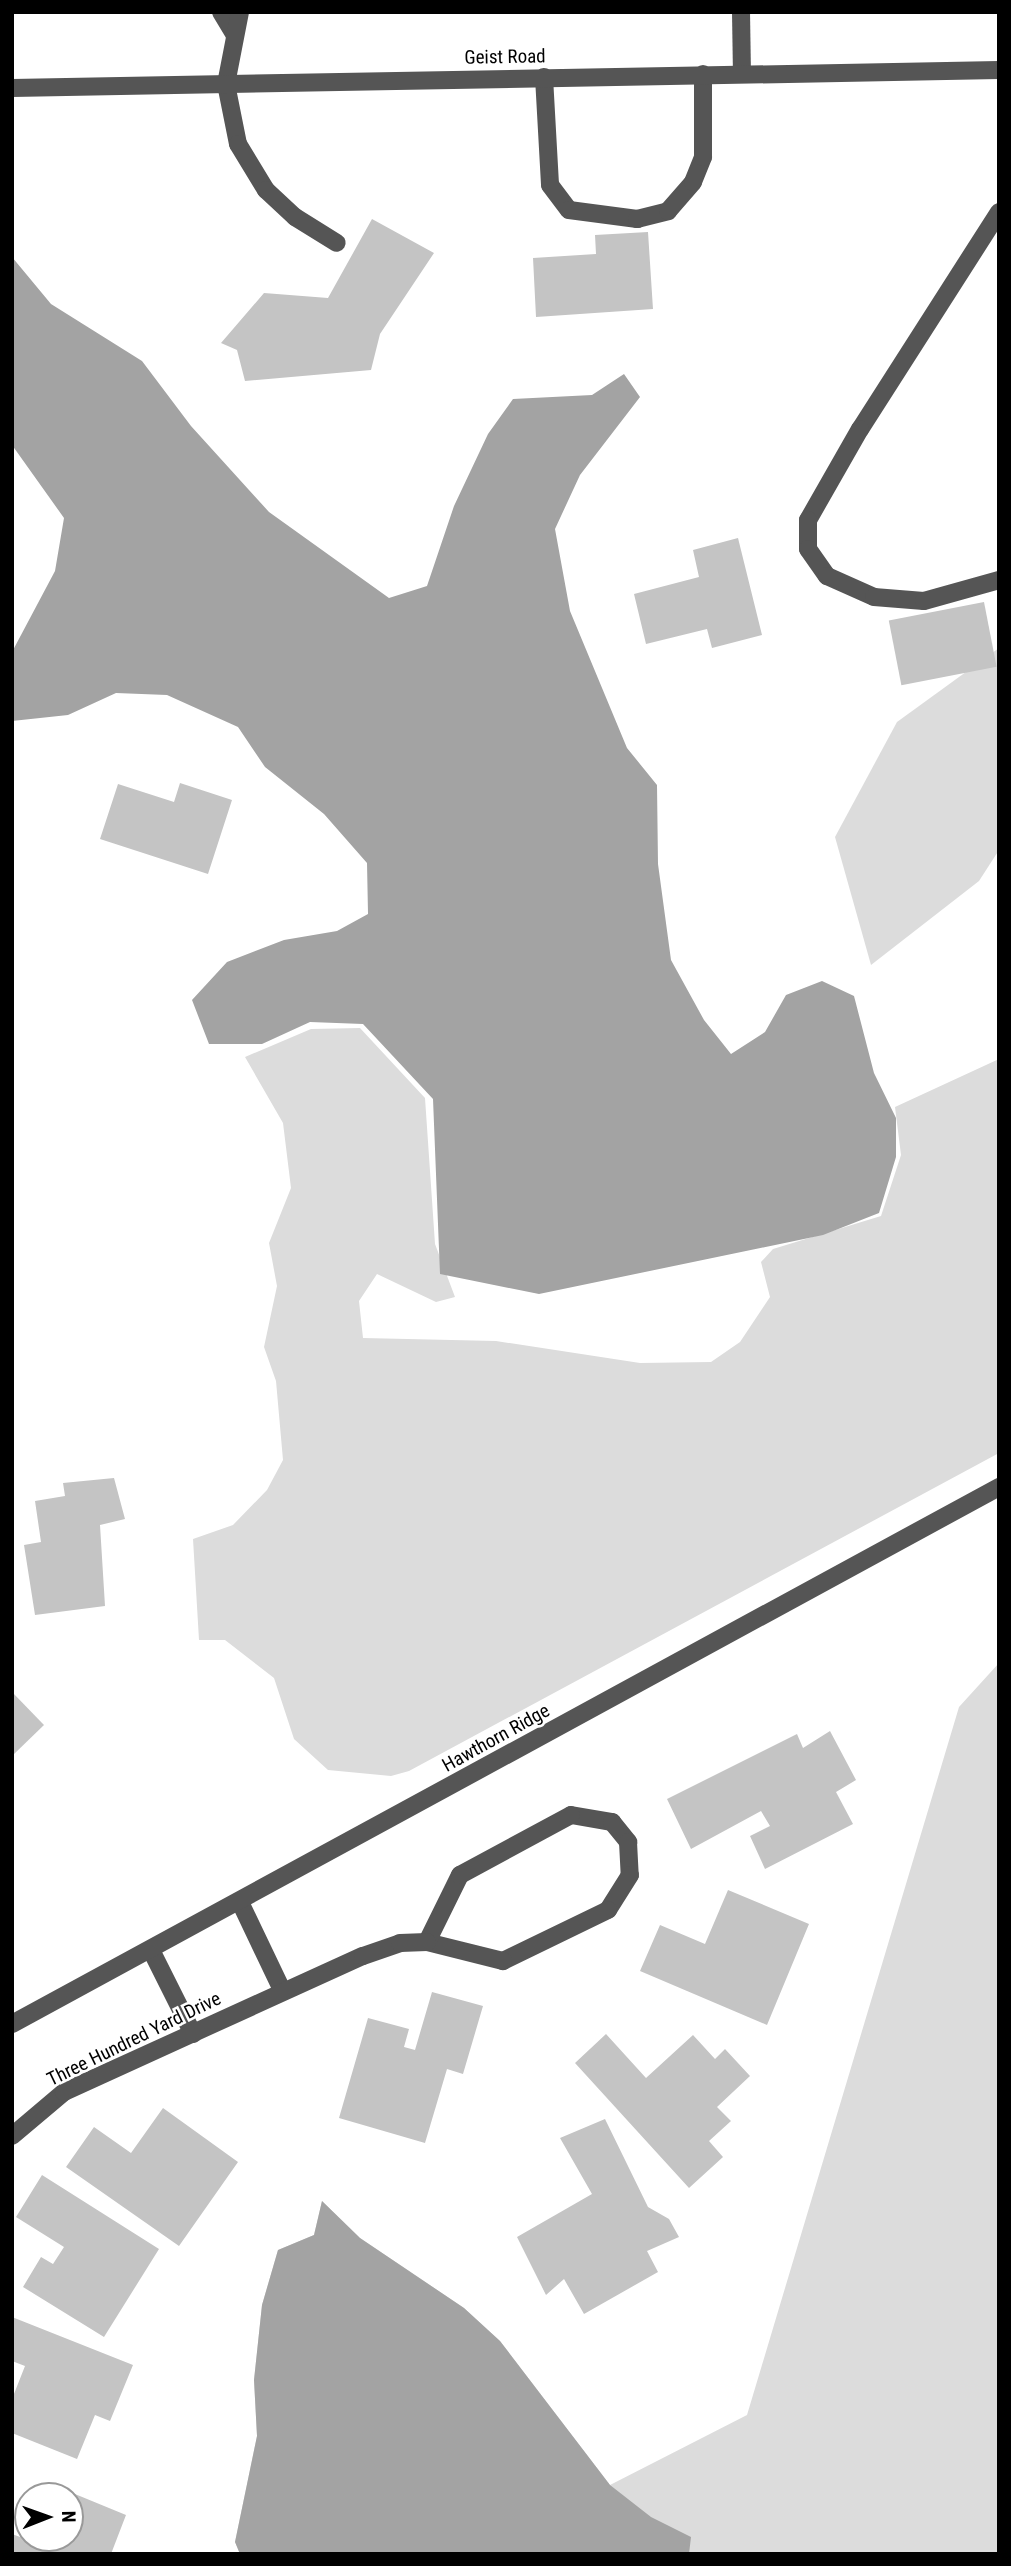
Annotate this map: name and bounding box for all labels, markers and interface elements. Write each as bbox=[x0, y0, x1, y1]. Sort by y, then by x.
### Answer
street label: Geist Road bbox=[464, 45, 546, 69]
street label: Hawthorn Ridge bbox=[438, 1699, 554, 1777]
street label: Three Hundred Yard Drive bbox=[43, 1987, 225, 2091]
north arrow bbox=[14, 2482, 84, 2552]
text: N bbox=[57, 2511, 80, 2523]

